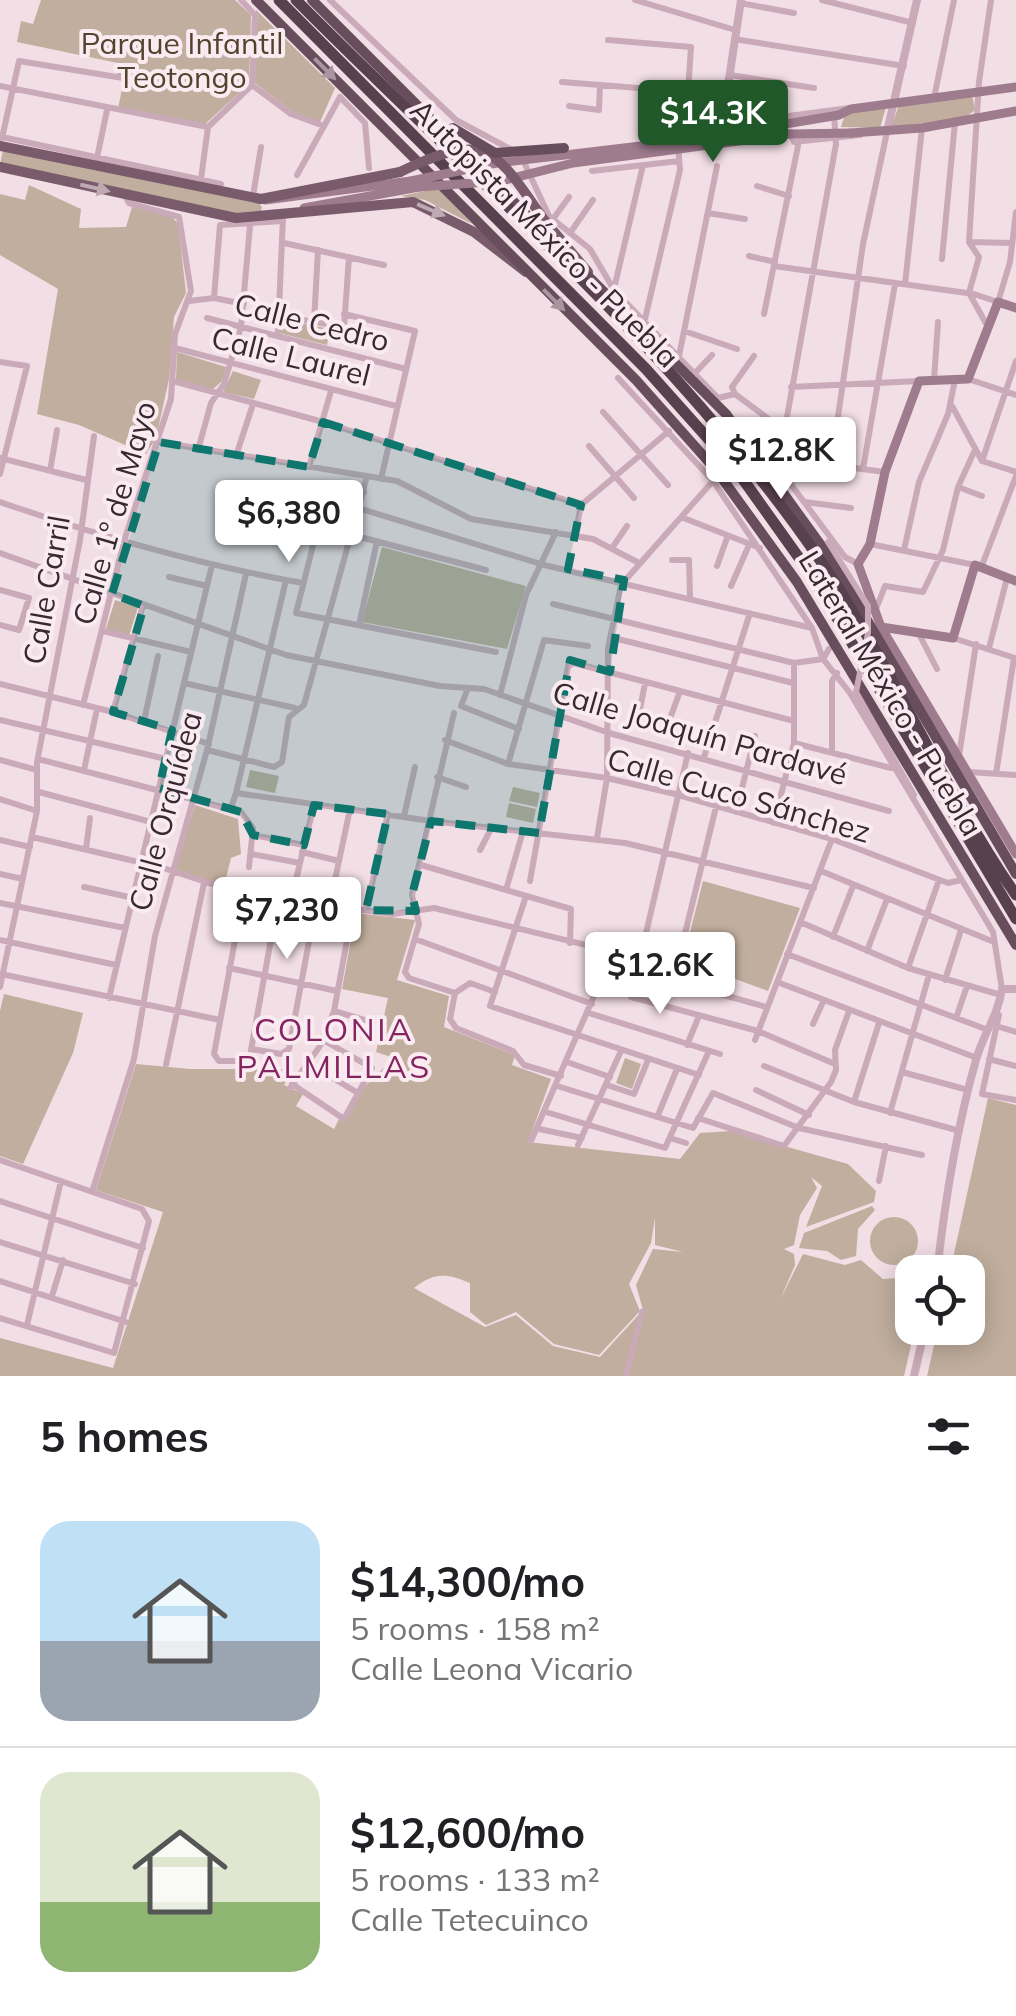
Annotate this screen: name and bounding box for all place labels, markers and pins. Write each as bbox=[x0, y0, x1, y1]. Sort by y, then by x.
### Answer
pin: $14.3K bbox=[632, 80, 794, 165]
pin: $12.8K bbox=[700, 417, 862, 502]
pin: $6,380 bbox=[208, 480, 370, 565]
pin: $7,230 bbox=[206, 877, 368, 962]
pin: $12.6K bbox=[579, 932, 741, 1017]

